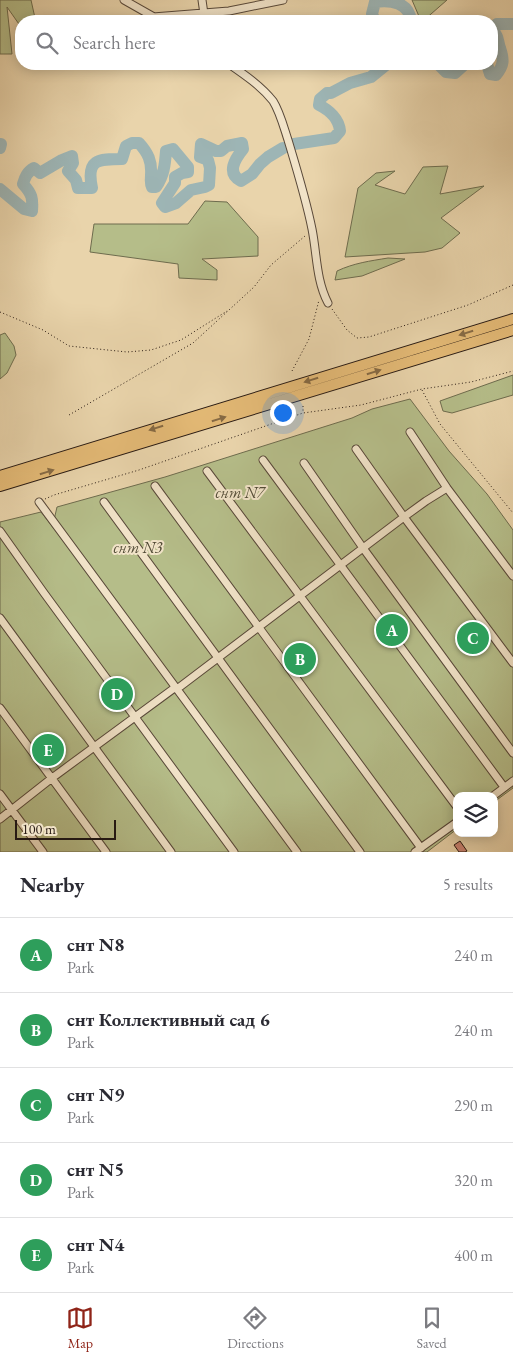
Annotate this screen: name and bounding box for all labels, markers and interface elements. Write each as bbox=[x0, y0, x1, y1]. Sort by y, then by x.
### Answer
search box bbox=[15, 15, 498, 70]
icon: search bbox=[33, 29, 61, 57]
text: Search here bbox=[73, 30, 155, 55]
one-way arrow bbox=[459, 329, 474, 337]
one-way arrow bbox=[367, 367, 382, 375]
one-way arrow bbox=[303, 377, 318, 385]
your location bbox=[270, 400, 296, 426]
one-way arrow bbox=[211, 415, 226, 422]
one-way arrow bbox=[148, 425, 163, 433]
one-way arrow bbox=[39, 467, 54, 475]
park label: снт N7 bbox=[215, 482, 267, 503]
park label: снт N3 bbox=[113, 537, 163, 558]
pin: A bbox=[376, 611, 408, 649]
pin: C bbox=[457, 619, 489, 657]
pin: B bbox=[284, 640, 316, 678]
pin: D bbox=[101, 675, 133, 713]
pin: E bbox=[32, 731, 64, 769]
map controls bbox=[453, 792, 498, 837]
button: layers bbox=[453, 792, 498, 837]
scale bar bbox=[15, 817, 116, 840]
text: 100 m bbox=[22, 820, 56, 838]
text: Nearby bbox=[20, 871, 84, 898]
text: 5 results bbox=[443, 874, 493, 895]
text: снт N8 bbox=[67, 932, 124, 957]
text: A bbox=[30, 945, 42, 966]
text: 240 m bbox=[454, 945, 493, 966]
text: Park bbox=[67, 957, 94, 978]
text: снт Коллективный сад 6 bbox=[67, 1007, 270, 1032]
text: B bbox=[31, 1020, 41, 1041]
text: 240 m bbox=[454, 1020, 493, 1041]
text: Park bbox=[67, 1032, 94, 1053]
text: снт N9 bbox=[67, 1082, 124, 1107]
text: C bbox=[30, 1095, 42, 1116]
text: 290 m bbox=[454, 1095, 493, 1116]
text: Park bbox=[67, 1107, 94, 1128]
text: снт N5 bbox=[67, 1157, 124, 1182]
text: D bbox=[30, 1170, 42, 1191]
text: 320 m bbox=[454, 1170, 493, 1191]
text: Park bbox=[67, 1182, 94, 1203]
text: снт N4 bbox=[67, 1232, 124, 1257]
text: E bbox=[31, 1245, 41, 1266]
text: 400 m bbox=[454, 1245, 493, 1266]
text: Park bbox=[67, 1257, 94, 1278]
tab: Map bbox=[66, 1304, 94, 1352]
tab: Directions bbox=[227, 1304, 284, 1352]
tab: Saved bbox=[417, 1304, 447, 1352]

